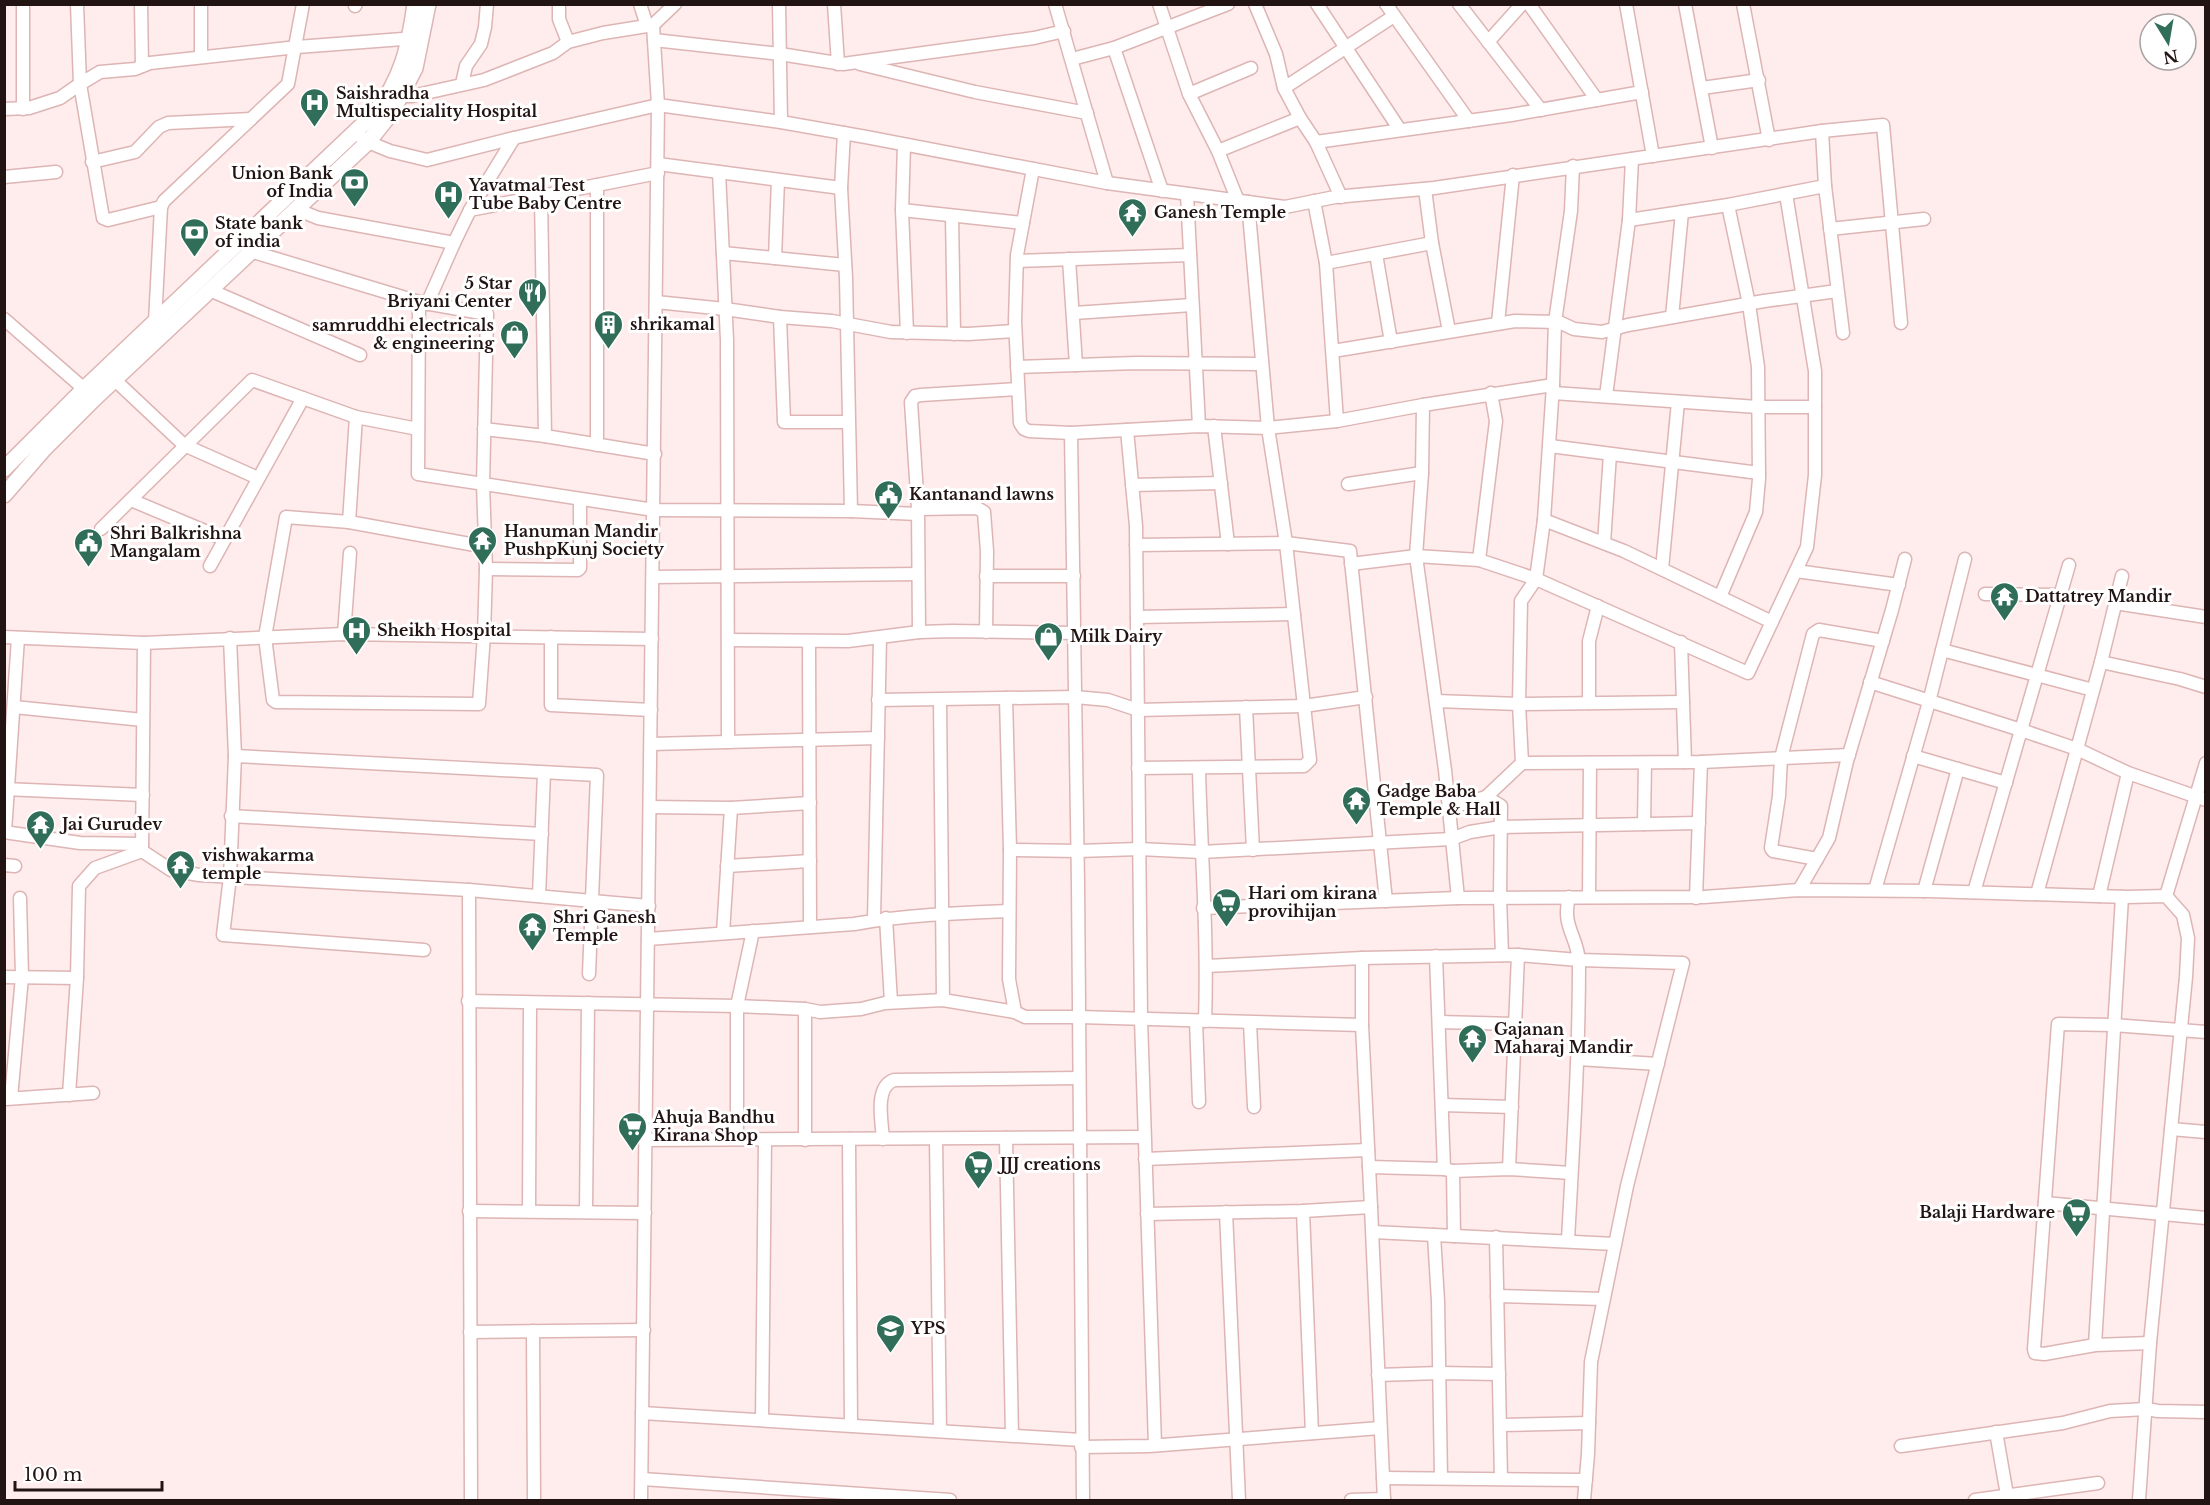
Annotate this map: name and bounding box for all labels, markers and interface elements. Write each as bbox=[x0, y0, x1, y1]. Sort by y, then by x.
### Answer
north arrow bbox=[2138, 12, 2198, 72]
text: N bbox=[2162, 45, 2180, 68]
place label: Saishradha Multispeciality Hospital bbox=[336, 83, 538, 121]
hospital icon: Saishradha Multispeciality Hospital bbox=[299, 86, 331, 128]
place label: Union Bank of India bbox=[231, 163, 333, 201]
bank icon: Union Bank of India bbox=[338, 166, 370, 208]
place label: Yavatmal Test Tube Baby Centre bbox=[468, 175, 622, 213]
hospital icon: Yavatmal Test Tube Baby Centre bbox=[432, 178, 464, 220]
temple icon: Ganesh Temple bbox=[1117, 196, 1149, 238]
place label: Ganesh Temple bbox=[1154, 202, 1286, 222]
place label: State bank of india bbox=[215, 213, 303, 251]
bank icon: State bank of india bbox=[178, 216, 210, 258]
place label: 5 Star Briyani Center bbox=[387, 273, 512, 311]
restaurant icon: 5 Star Briyani Center bbox=[517, 276, 549, 318]
building icon: shrikamal bbox=[593, 308, 625, 350]
place label: shrikamal bbox=[630, 314, 715, 334]
place label: samruddhi electricals & engineering bbox=[312, 315, 495, 353]
shop icon: samruddhi electricals & engineering bbox=[499, 318, 531, 360]
public building icon: Kantanand lawns bbox=[872, 478, 904, 520]
place label: Kantanand lawns bbox=[909, 484, 1054, 504]
place label: Hanuman Mandir PushpKunj Society bbox=[504, 521, 664, 559]
place label: Shri Balkrishna Mangalam bbox=[110, 523, 242, 561]
temple icon: Hanuman Mandir PushpKunj Society bbox=[467, 524, 499, 566]
public building icon: Shri Balkrishna Mangalam bbox=[73, 526, 105, 568]
temple icon: Dattatrey Mandir bbox=[1988, 580, 2020, 622]
place label: Dattatrey Mandir bbox=[2025, 586, 2171, 606]
hospital icon: Sheikh Hospital bbox=[340, 614, 372, 656]
place label: Sheikh Hospital bbox=[377, 620, 511, 640]
shop icon: Milk Dairy bbox=[1033, 620, 1065, 662]
place label: Milk Dairy bbox=[1070, 626, 1163, 646]
place label: Gadge Baba Temple & Hall bbox=[1377, 781, 1501, 819]
temple icon: Gadge Baba Temple & Hall bbox=[1340, 784, 1372, 826]
temple icon: Jai Gurudev bbox=[25, 808, 57, 850]
place label: Jai Gurudev bbox=[59, 814, 162, 834]
place label: vishwakarma temple bbox=[202, 845, 314, 883]
temple icon: vishwakarma temple bbox=[165, 848, 197, 890]
place label: Hari om kirana provihijan bbox=[1248, 883, 1377, 921]
supermarket icon: Hari om kirana provihijan bbox=[1211, 886, 1243, 928]
place label: Shri Ganesh Temple bbox=[553, 907, 657, 945]
temple icon: Shri Ganesh Temple bbox=[516, 910, 548, 952]
place label: Gajanan Maharaj Mandir bbox=[1494, 1019, 1633, 1057]
temple icon: Gajanan Maharaj Mandir bbox=[1457, 1022, 1489, 1064]
place label: Ahuja Bandhu Kirana Shop bbox=[652, 1107, 776, 1145]
supermarket icon: Ahuja Bandhu Kirana Shop bbox=[616, 1110, 648, 1152]
supermarket icon: JJJ creations bbox=[963, 1148, 995, 1190]
place label: JJJ creations bbox=[997, 1154, 1101, 1174]
supermarket icon: Balaji Hardware bbox=[2060, 1196, 2092, 1238]
place label: Balaji Hardware bbox=[1919, 1202, 2055, 1222]
school or university icon: YPS bbox=[874, 1312, 906, 1354]
place label: YPS bbox=[910, 1318, 945, 1338]
scale bar bbox=[15, 1454, 162, 1492]
text: 100 m bbox=[24, 1464, 82, 1486]

